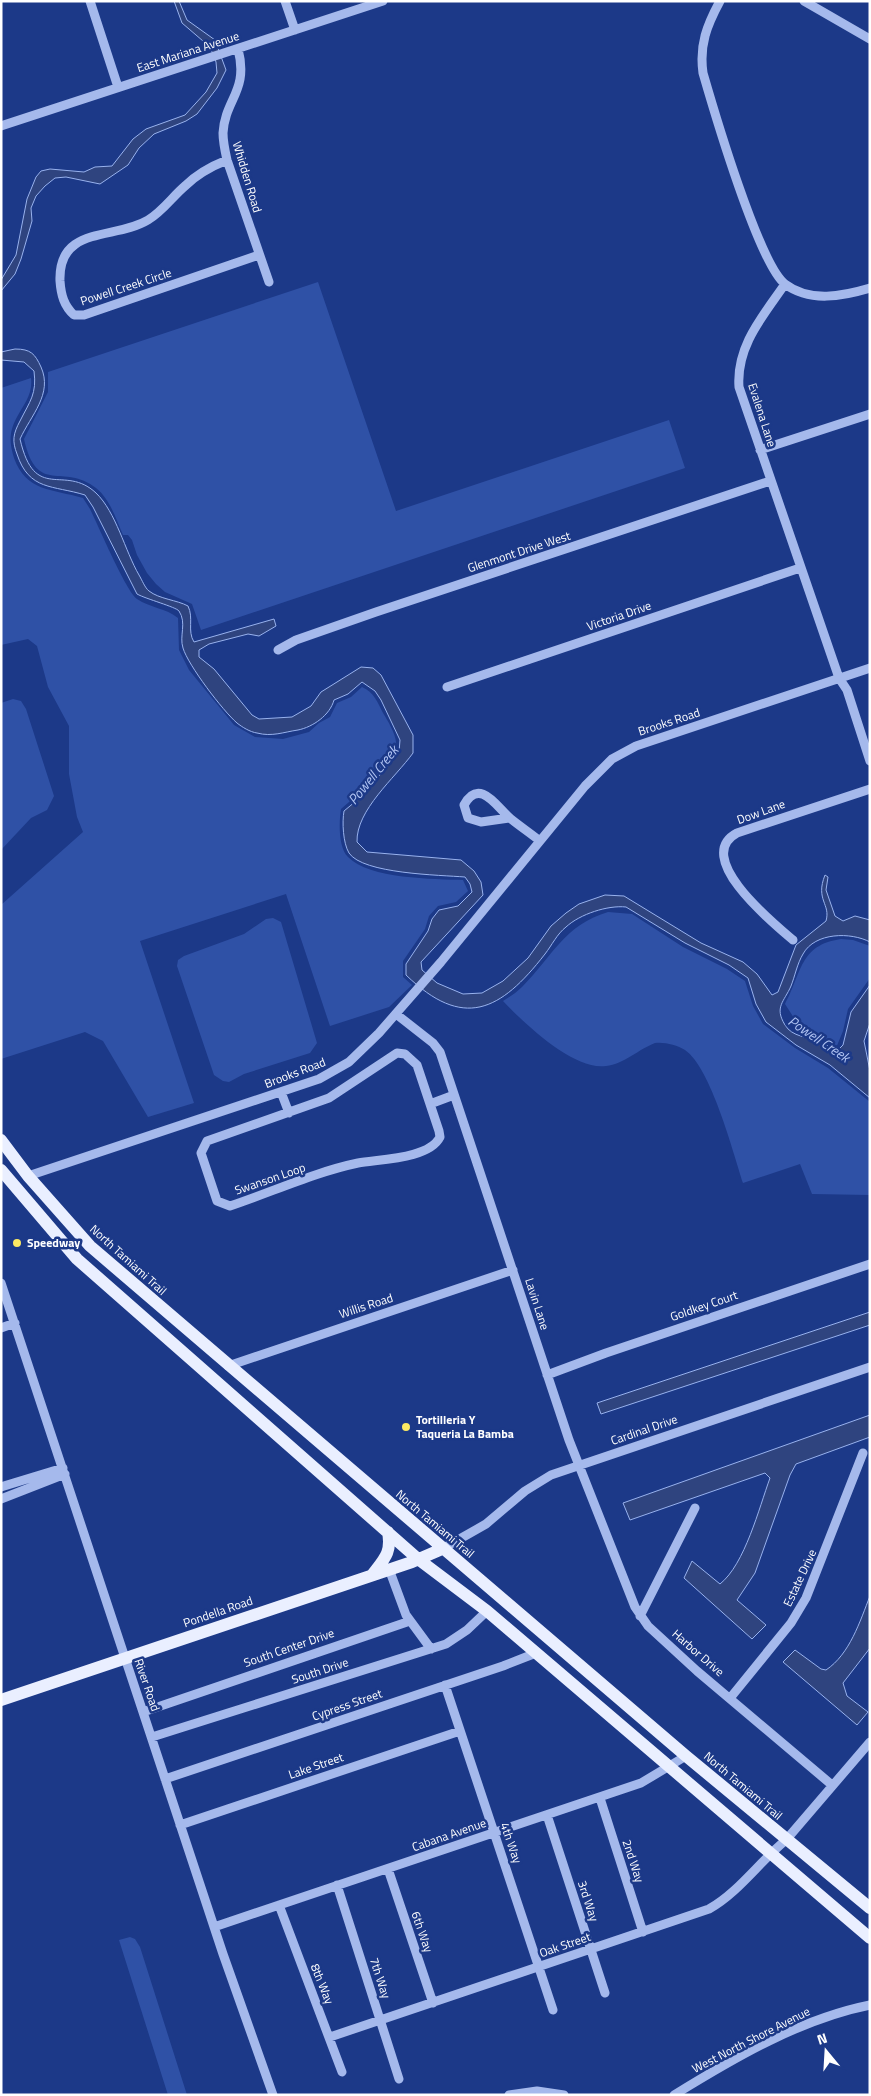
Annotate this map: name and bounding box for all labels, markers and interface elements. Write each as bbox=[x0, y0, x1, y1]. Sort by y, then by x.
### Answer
street label: East Mariana Avenue bbox=[134, 26, 241, 77]
street label: Whidden Road bbox=[228, 139, 267, 215]
street label: Powell Creek Circle bbox=[78, 263, 174, 310]
street label: Evalena Lane bbox=[743, 380, 782, 449]
street label: Glenmont Drive West bbox=[465, 526, 574, 577]
street label: Victoria Drive bbox=[584, 596, 654, 635]
street label: Brooks Road bbox=[635, 703, 702, 740]
water label: Powell Creek bbox=[342, 739, 404, 809]
street label: Dow Lane bbox=[734, 794, 788, 829]
water label: Powell Creek bbox=[784, 1010, 856, 1068]
street label: Brooks Road bbox=[262, 1052, 328, 1093]
street label: Swanson Loop bbox=[232, 1158, 308, 1199]
street label: North Tamiami Trail bbox=[86, 1220, 171, 1299]
place label: Speedway bbox=[27, 1233, 80, 1252]
marker: Speedway bbox=[11, 1237, 23, 1249]
street label: Lavin Lane bbox=[520, 1275, 555, 1332]
street label: Goldkey Court bbox=[668, 1285, 741, 1326]
street label: Willis Road bbox=[336, 1288, 395, 1323]
street label: Cardinal Drive bbox=[608, 1409, 680, 1450]
place label: Tortilleria Y Taqueria La Bamba bbox=[416, 1410, 514, 1443]
marker: Tortilleria Y Taqueria La Bamba bbox=[400, 1421, 412, 1433]
street label: North Tamiami Trail bbox=[392, 1485, 479, 1562]
street label: Estate Drive bbox=[778, 1546, 821, 1610]
street label: Pondella Road bbox=[180, 1591, 255, 1632]
street label: South Center Drive bbox=[241, 1623, 337, 1672]
street label: Harbor Drive bbox=[668, 1624, 729, 1681]
street label: South Drive bbox=[289, 1652, 351, 1689]
street label: River Road bbox=[130, 1656, 165, 1714]
street label: Cypress Street bbox=[309, 1683, 385, 1725]
street label: Lake Street bbox=[286, 1747, 347, 1784]
street label: North Tamiami Trail bbox=[700, 1747, 787, 1824]
street label: Cabana Avenue bbox=[409, 1813, 489, 1856]
street label: 4th Way bbox=[496, 1820, 527, 1866]
street label: 2nd Way bbox=[618, 1837, 649, 1885]
street label: 3rd Way bbox=[573, 1878, 604, 1924]
street label: 6th Way bbox=[407, 1909, 438, 1955]
street label: Oak Street bbox=[537, 1927, 594, 1962]
street label: 7th Way bbox=[365, 1955, 396, 2001]
street label: 8th Way bbox=[306, 1961, 339, 2007]
street label: West North Shore Avenue bbox=[688, 2002, 813, 2078]
north arrow bbox=[801, 2026, 851, 2076]
text: N bbox=[814, 2027, 830, 2050]

